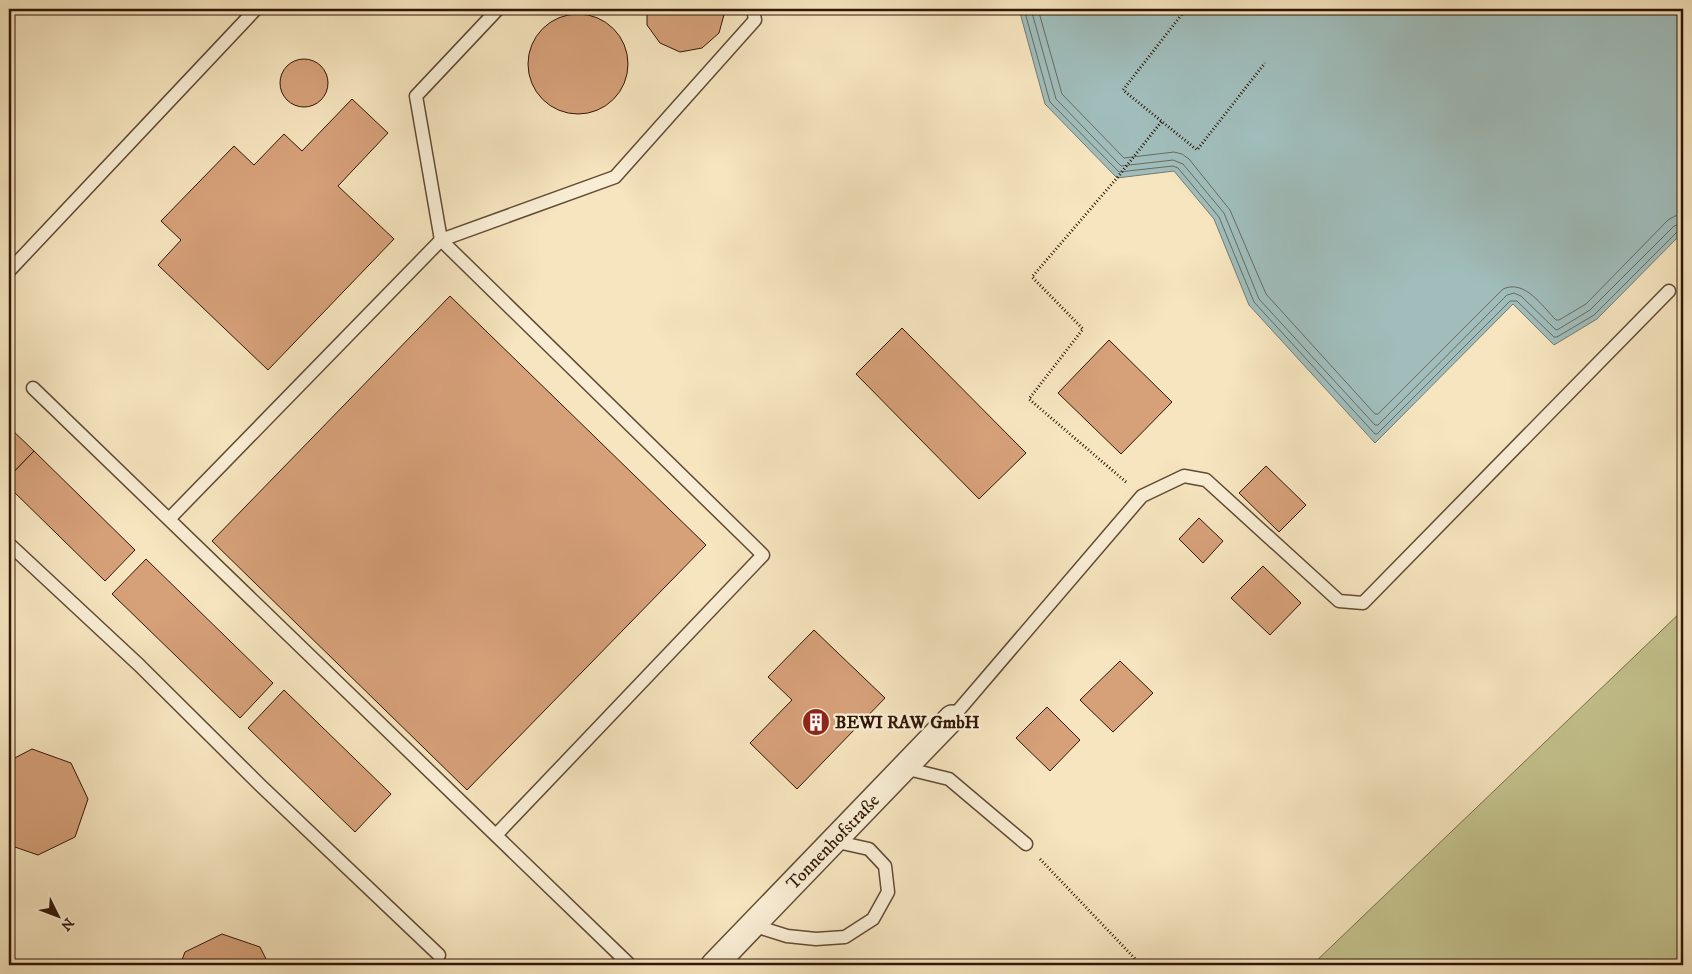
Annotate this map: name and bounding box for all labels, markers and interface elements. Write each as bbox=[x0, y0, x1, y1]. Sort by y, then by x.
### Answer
building icon: BEWI RAW GmbH bbox=[801, 707, 831, 737]
place label: BEWI RAW GmbH bbox=[835, 712, 980, 734]
street label: Tonnenhofstraße bbox=[782, 790, 884, 895]
north arrow bbox=[32, 892, 82, 942]
text: N bbox=[56, 914, 77, 935]

